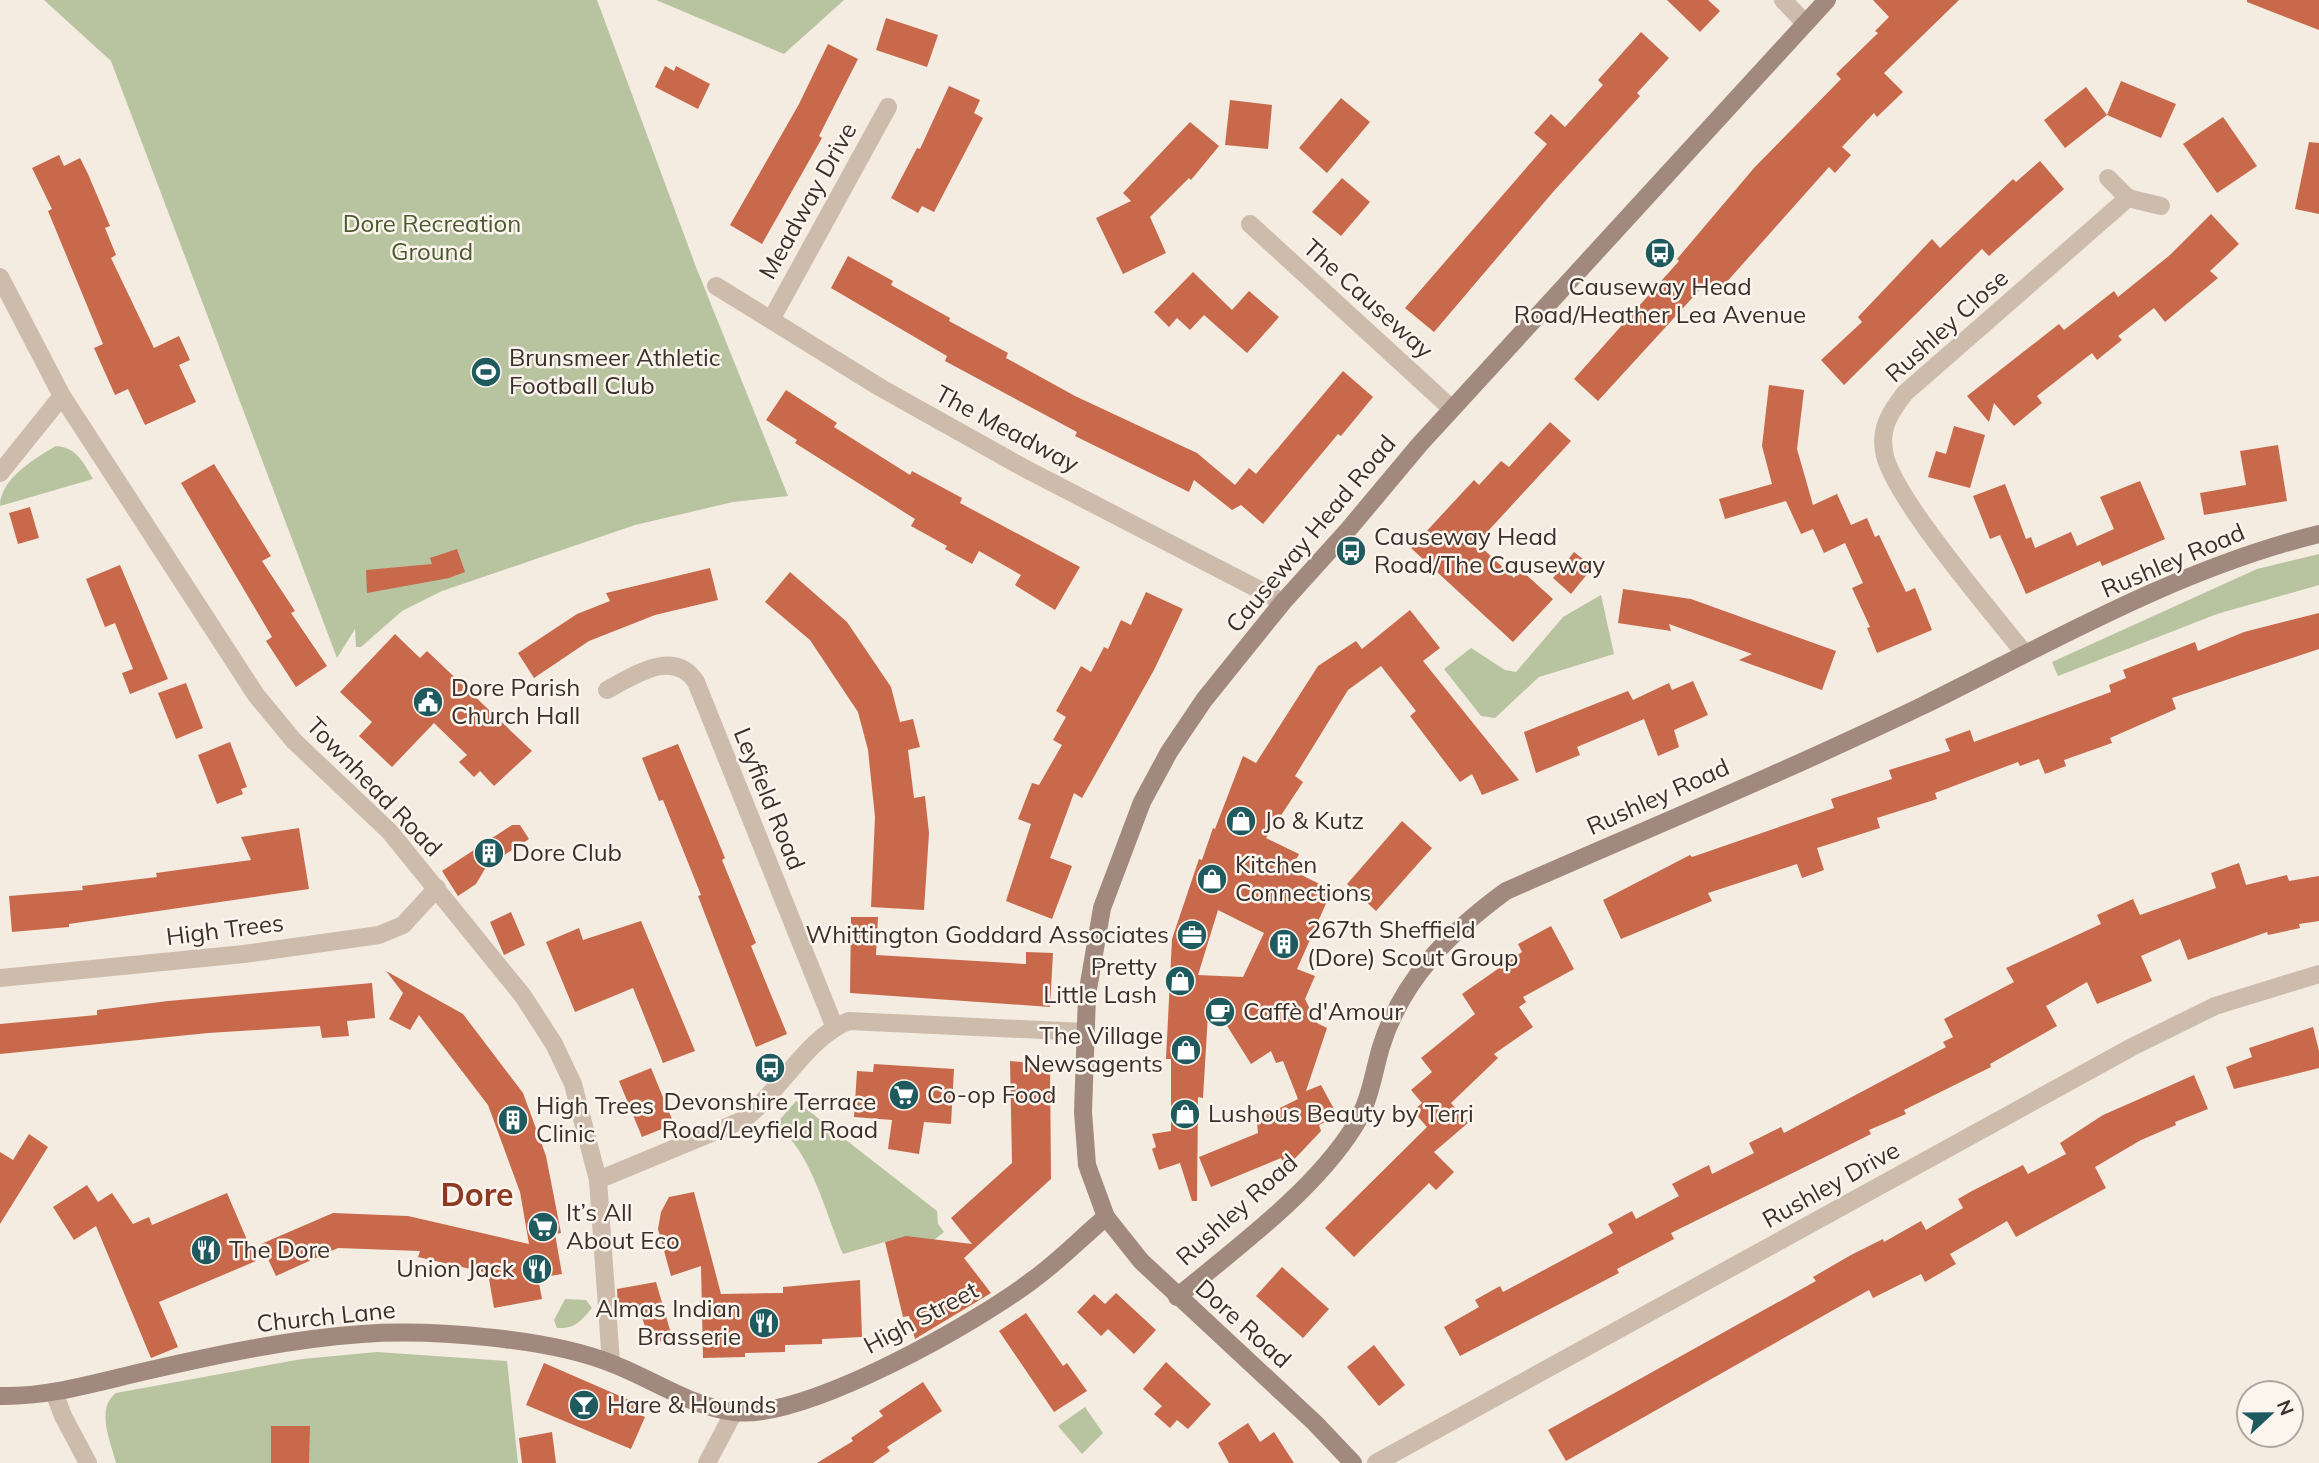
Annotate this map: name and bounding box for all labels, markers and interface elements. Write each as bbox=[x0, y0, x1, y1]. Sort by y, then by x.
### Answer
street label: Meadway Drive bbox=[752, 117, 863, 284]
park label: Dore Recreation Ground bbox=[343, 208, 521, 266]
street label: The Causeway bbox=[1297, 232, 1440, 365]
bus stop icon: Causeway Head Road/Heather Lea Avenue bbox=[1643, 236, 1677, 270]
street label: Rushley Close bbox=[1879, 262, 2014, 388]
place label: Causeway Head Road/Heather Lea Avenue bbox=[1514, 271, 1806, 329]
place label: Brunsmeer Athletic Football Club bbox=[509, 342, 721, 400]
sports icon: Brunsmeer Athletic Football Club bbox=[469, 355, 503, 389]
street label: The Meadway bbox=[931, 378, 1084, 479]
street label: Causeway Head Road bbox=[1219, 429, 1402, 638]
street label: Rushley Road bbox=[2096, 516, 2249, 604]
place label: Causeway Head Road/The Causeway bbox=[1374, 521, 1606, 579]
bus stop icon: Causeway Head Road/The Causeway bbox=[1334, 534, 1368, 568]
place label: Dore Parish Church Hall bbox=[451, 672, 580, 730]
public building icon: Dore Parish Church Hall bbox=[411, 685, 445, 719]
street label: Townhead Road bbox=[301, 710, 449, 862]
street label: Leyfield Road bbox=[728, 723, 812, 874]
street label: Rushley Road bbox=[1582, 751, 1734, 841]
shop icon: Jo & Kutz bbox=[1224, 804, 1258, 838]
place label: Jo & Kutz bbox=[1264, 805, 1364, 835]
building icon: Dore Club bbox=[472, 836, 506, 870]
place label: Dore Club bbox=[512, 837, 622, 867]
place label: Kitchen Connections bbox=[1235, 849, 1371, 907]
shop icon: Kitchen Connections bbox=[1195, 862, 1229, 896]
street label: High Trees bbox=[164, 907, 285, 951]
place label: 267th Sheffield (Dore) Scout Group bbox=[1307, 914, 1518, 972]
office icon: Whittington Goddard Associates bbox=[1175, 918, 1209, 952]
place label: Whittington Goddard Associates bbox=[806, 919, 1169, 949]
building icon: 267th Sheffield (Dore) Scout Group bbox=[1267, 927, 1301, 961]
place label: Pretty Little Lash bbox=[1043, 951, 1157, 1009]
shop icon: Pretty Little Lash bbox=[1163, 964, 1197, 998]
cafe icon: Caffè d'Amour bbox=[1203, 995, 1237, 1029]
place label: Caffè d'Amour bbox=[1243, 996, 1403, 1026]
place label: The Village Newsagents bbox=[1023, 1020, 1163, 1078]
shop icon: The Village Newsagents bbox=[1169, 1033, 1203, 1067]
bus stop icon: Devonshire Terrace Road/Leyfield Road bbox=[753, 1051, 787, 1085]
supermarket icon: Co-op Food bbox=[887, 1078, 921, 1112]
place label: Co-op Food bbox=[927, 1079, 1056, 1109]
place label: Devonshire Terrace Road/Leyfield Road bbox=[662, 1086, 878, 1144]
place label: High Trees Clinic bbox=[536, 1090, 654, 1148]
shop icon: Lushous Beauty by Terri bbox=[1168, 1097, 1202, 1131]
place label: Lushous Beauty by Terri bbox=[1208, 1098, 1474, 1128]
building icon: High Trees Clinic bbox=[496, 1103, 530, 1137]
street label: Rushley Drive bbox=[1757, 1134, 1904, 1234]
street label: Rushley Road bbox=[1169, 1147, 1303, 1272]
district label: Dore bbox=[440, 1174, 514, 1214]
place label: It’s All About Eco bbox=[566, 1197, 680, 1255]
supermarket icon: It’s All About Eco bbox=[526, 1210, 560, 1244]
restaurant icon: The Dore bbox=[189, 1233, 223, 1267]
place label: The Dore bbox=[229, 1234, 330, 1264]
restaurant icon: Union Jack bbox=[520, 1252, 554, 1286]
place label: Union Jack bbox=[396, 1253, 515, 1283]
street label: Dore Road bbox=[1190, 1273, 1298, 1374]
street label: High Street bbox=[858, 1274, 983, 1360]
place label: Almas Indian Brasserie bbox=[595, 1293, 741, 1351]
street label: Church Lane bbox=[255, 1294, 397, 1338]
restaurant icon: Almas Indian Brasserie bbox=[747, 1306, 781, 1340]
north arrow bbox=[2235, 1379, 2305, 1449]
bar icon: Hare & Hounds bbox=[567, 1388, 601, 1422]
place label: Hare & Hounds bbox=[607, 1389, 776, 1419]
text: N bbox=[2272, 1396, 2300, 1419]

